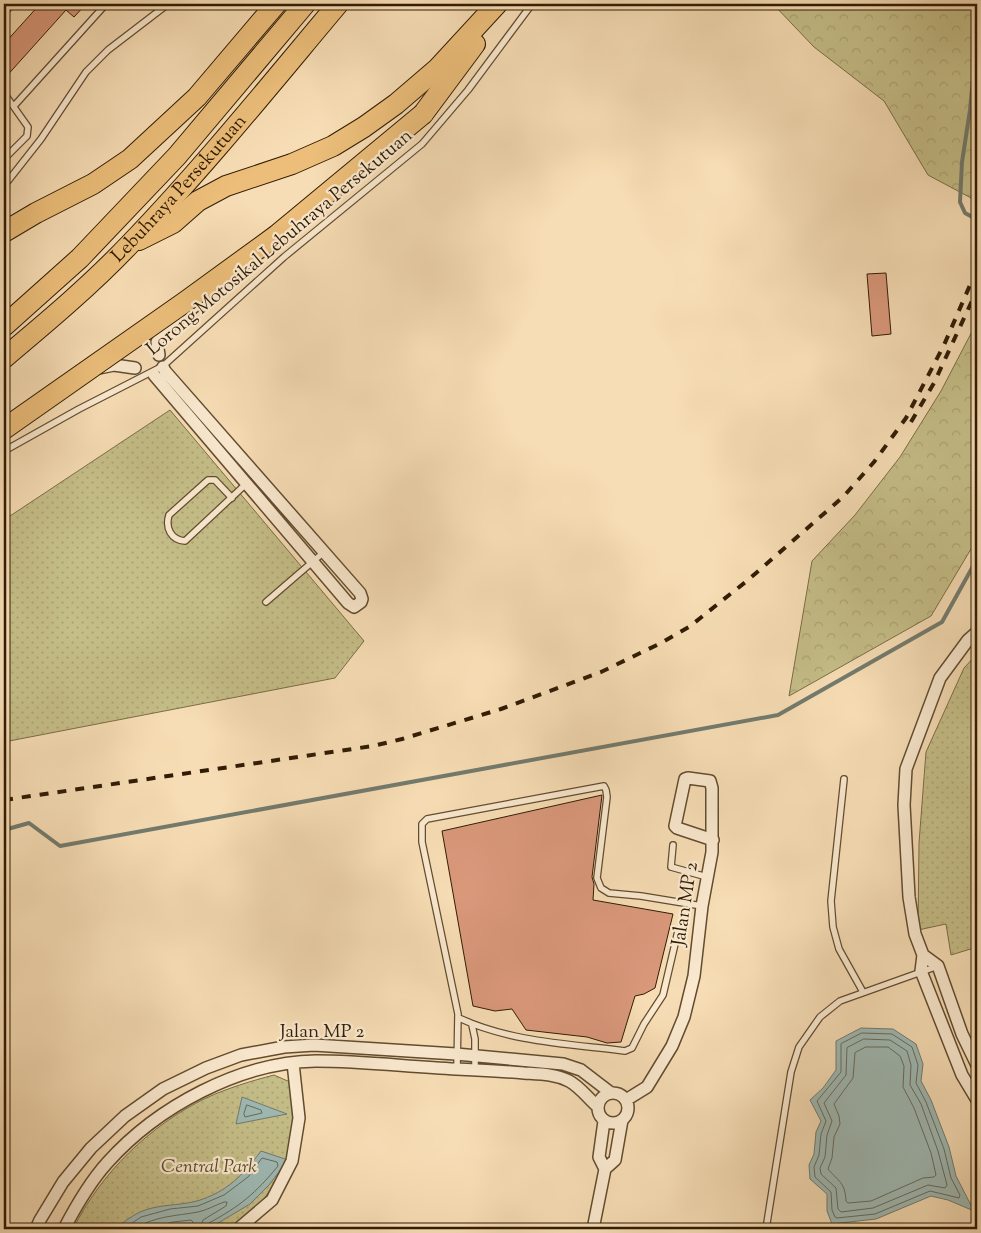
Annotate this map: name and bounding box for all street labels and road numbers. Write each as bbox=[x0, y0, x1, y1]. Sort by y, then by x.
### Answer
street label: Lebuhraya Persekutuan bbox=[105, 109, 253, 269]
street label: Lorong Motosikal Lebuhraya Persekutuan bbox=[141, 123, 419, 363]
street label: Jalan MP 2 bbox=[666, 860, 706, 949]
street label: Jalan MP 2 bbox=[279, 1019, 364, 1046]

